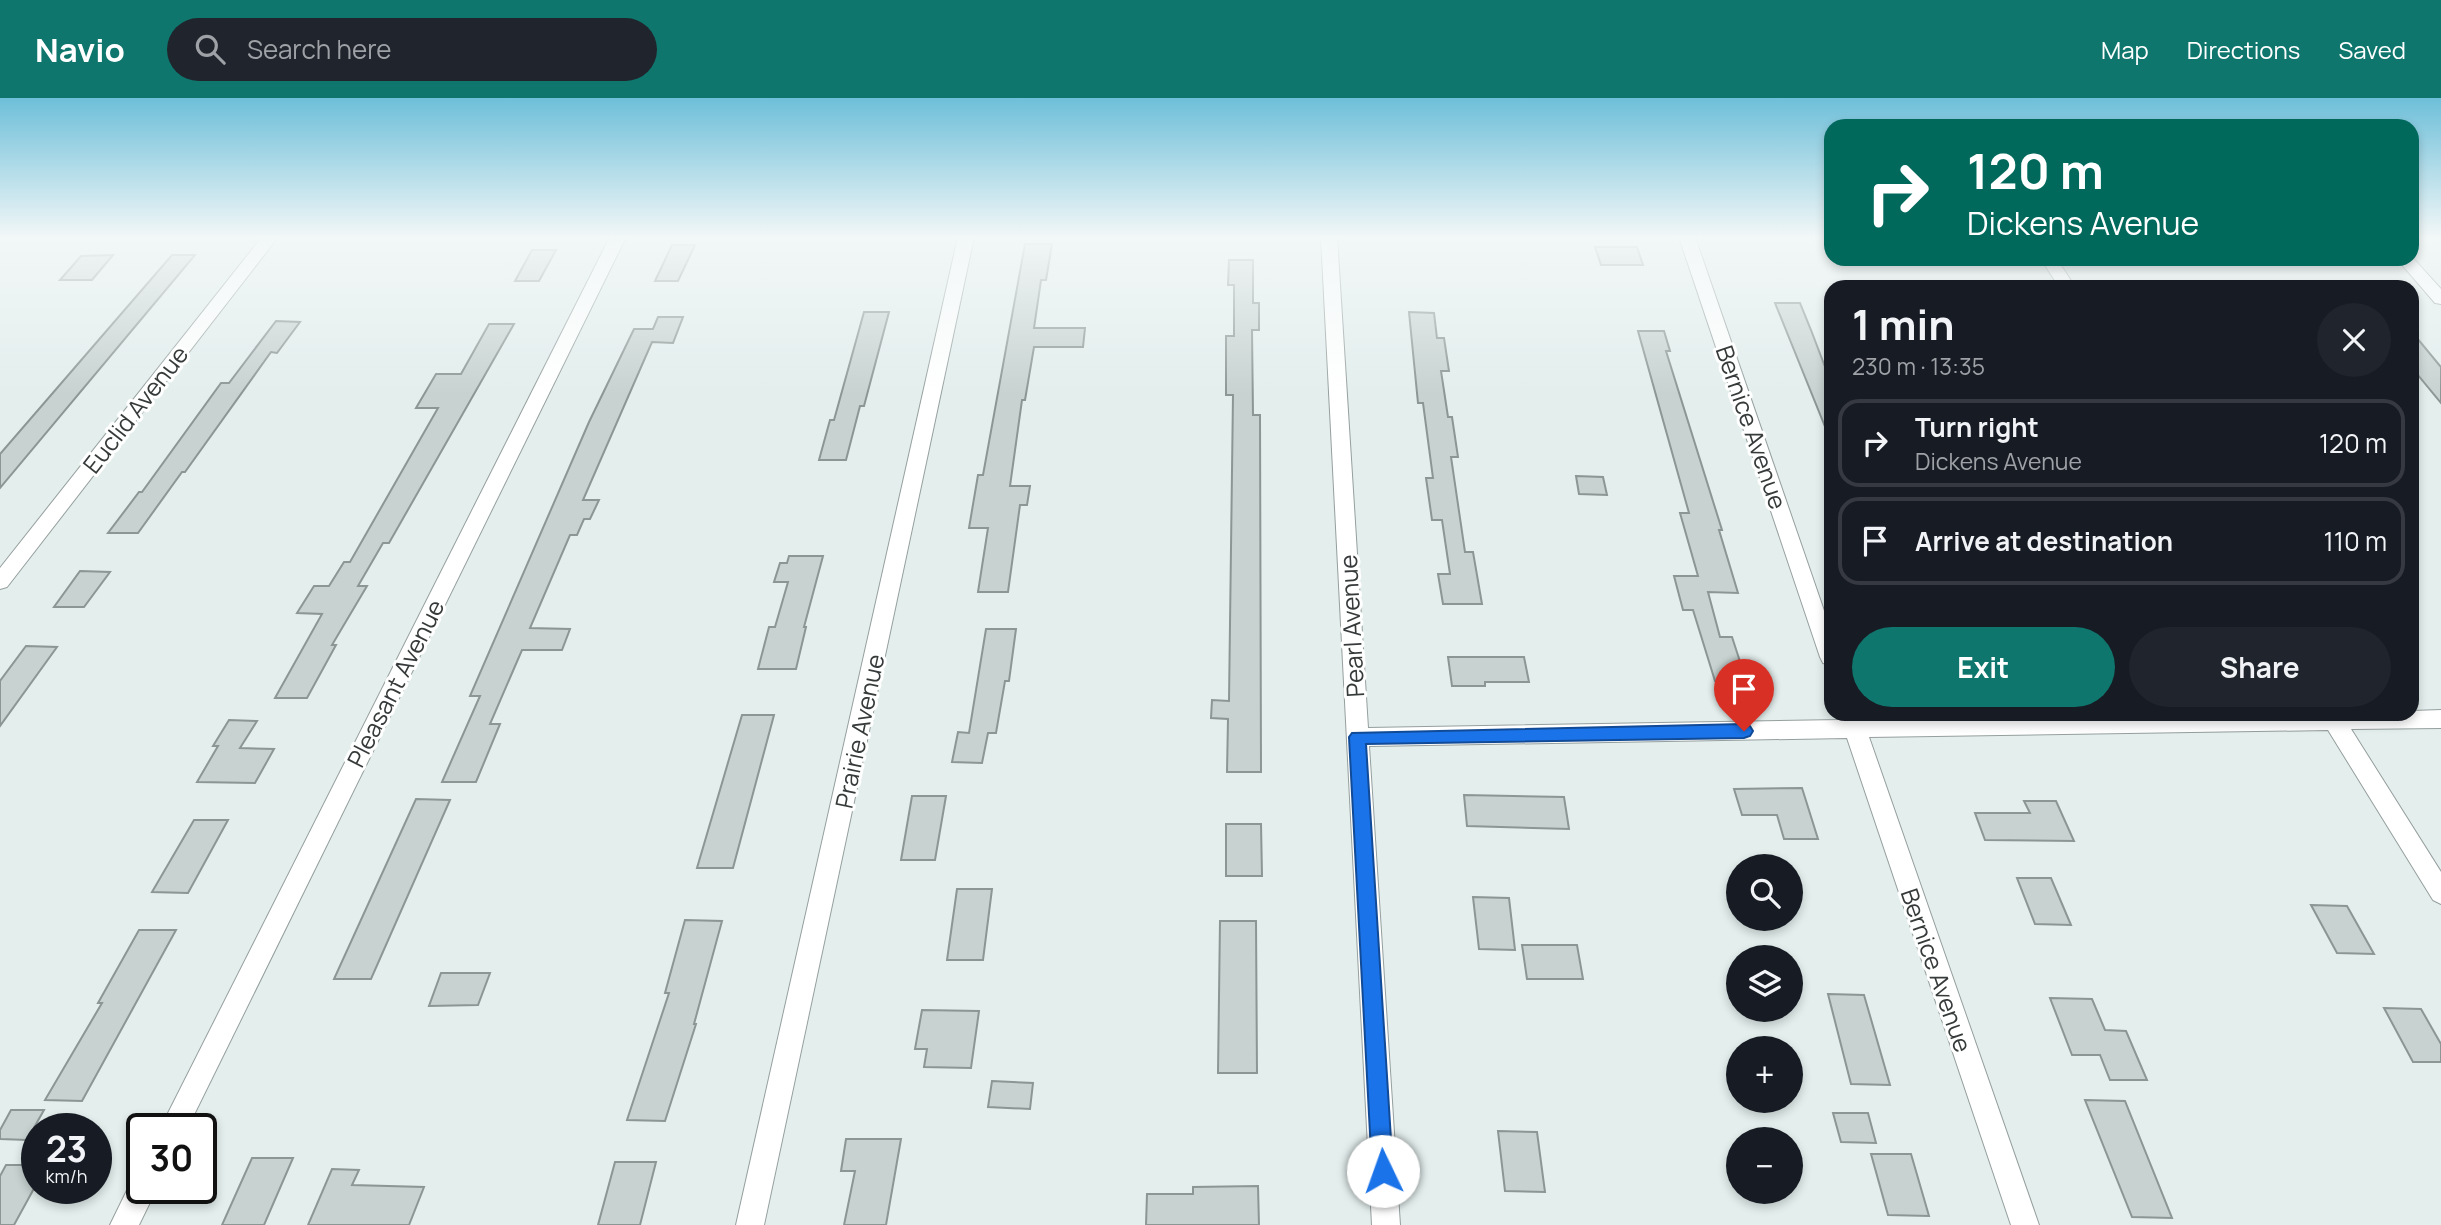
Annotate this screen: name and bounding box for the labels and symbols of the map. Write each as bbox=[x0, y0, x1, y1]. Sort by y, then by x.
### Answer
street label: Euclid Avenue bbox=[75, 338, 195, 480]
street label: Bernice Avenue bbox=[1709, 341, 1795, 513]
street label: Pearl Avenue bbox=[1331, 554, 1371, 698]
street label: Pleasant Avenue bbox=[339, 594, 451, 772]
street label: Prairie Avenue bbox=[827, 651, 891, 811]
pin bbox=[1714, 659, 1774, 731]
street label: Bernice Avenue bbox=[1894, 884, 1980, 1056]
speed limit sign: 30 bbox=[126, 1113, 217, 1204]
position arrow bbox=[1346, 1134, 1420, 1208]

